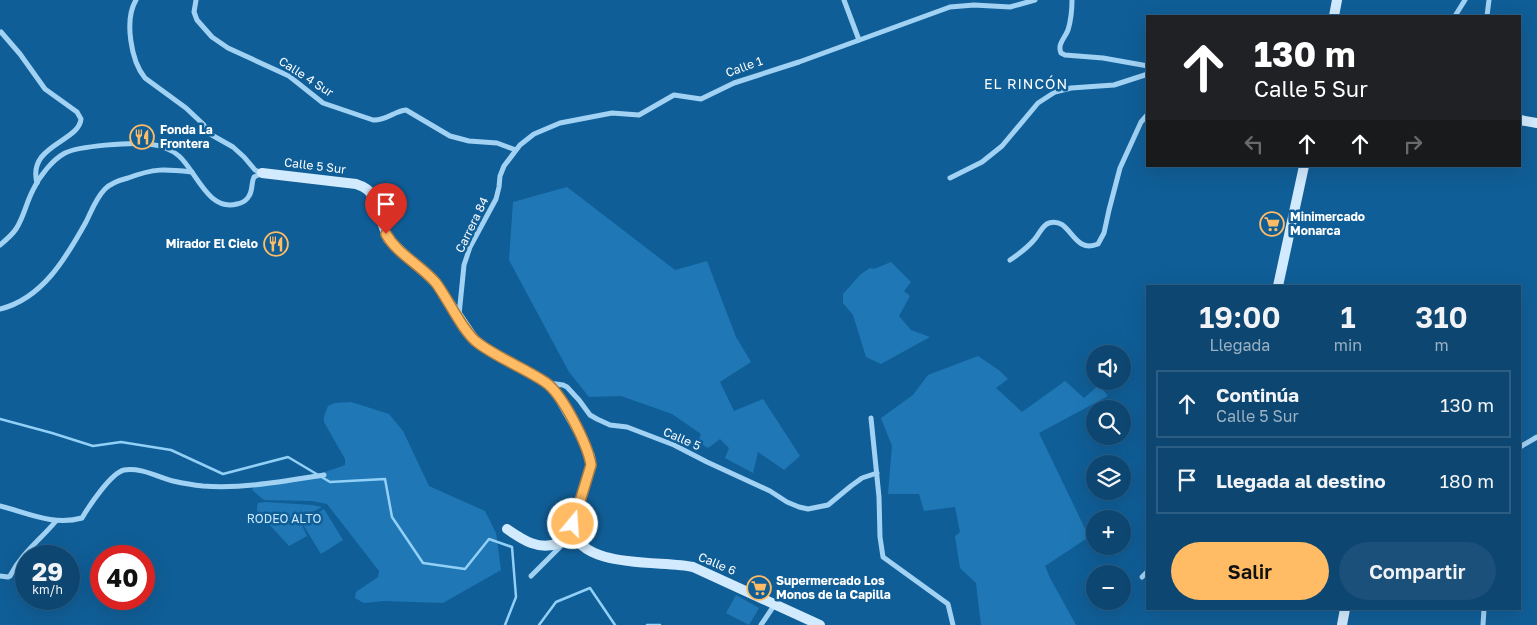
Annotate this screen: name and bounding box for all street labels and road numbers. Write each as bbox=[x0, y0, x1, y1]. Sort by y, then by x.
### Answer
street label: Calle 4 Sur bbox=[276, 53, 337, 100]
street label: Calle 1 bbox=[723, 53, 765, 80]
street label: Calle 5 Sur bbox=[283, 154, 347, 177]
street label: Carrera 84 bbox=[452, 194, 491, 255]
street label: Calle 5 bbox=[661, 424, 703, 453]
street label: Calle 6 bbox=[696, 549, 738, 578]

